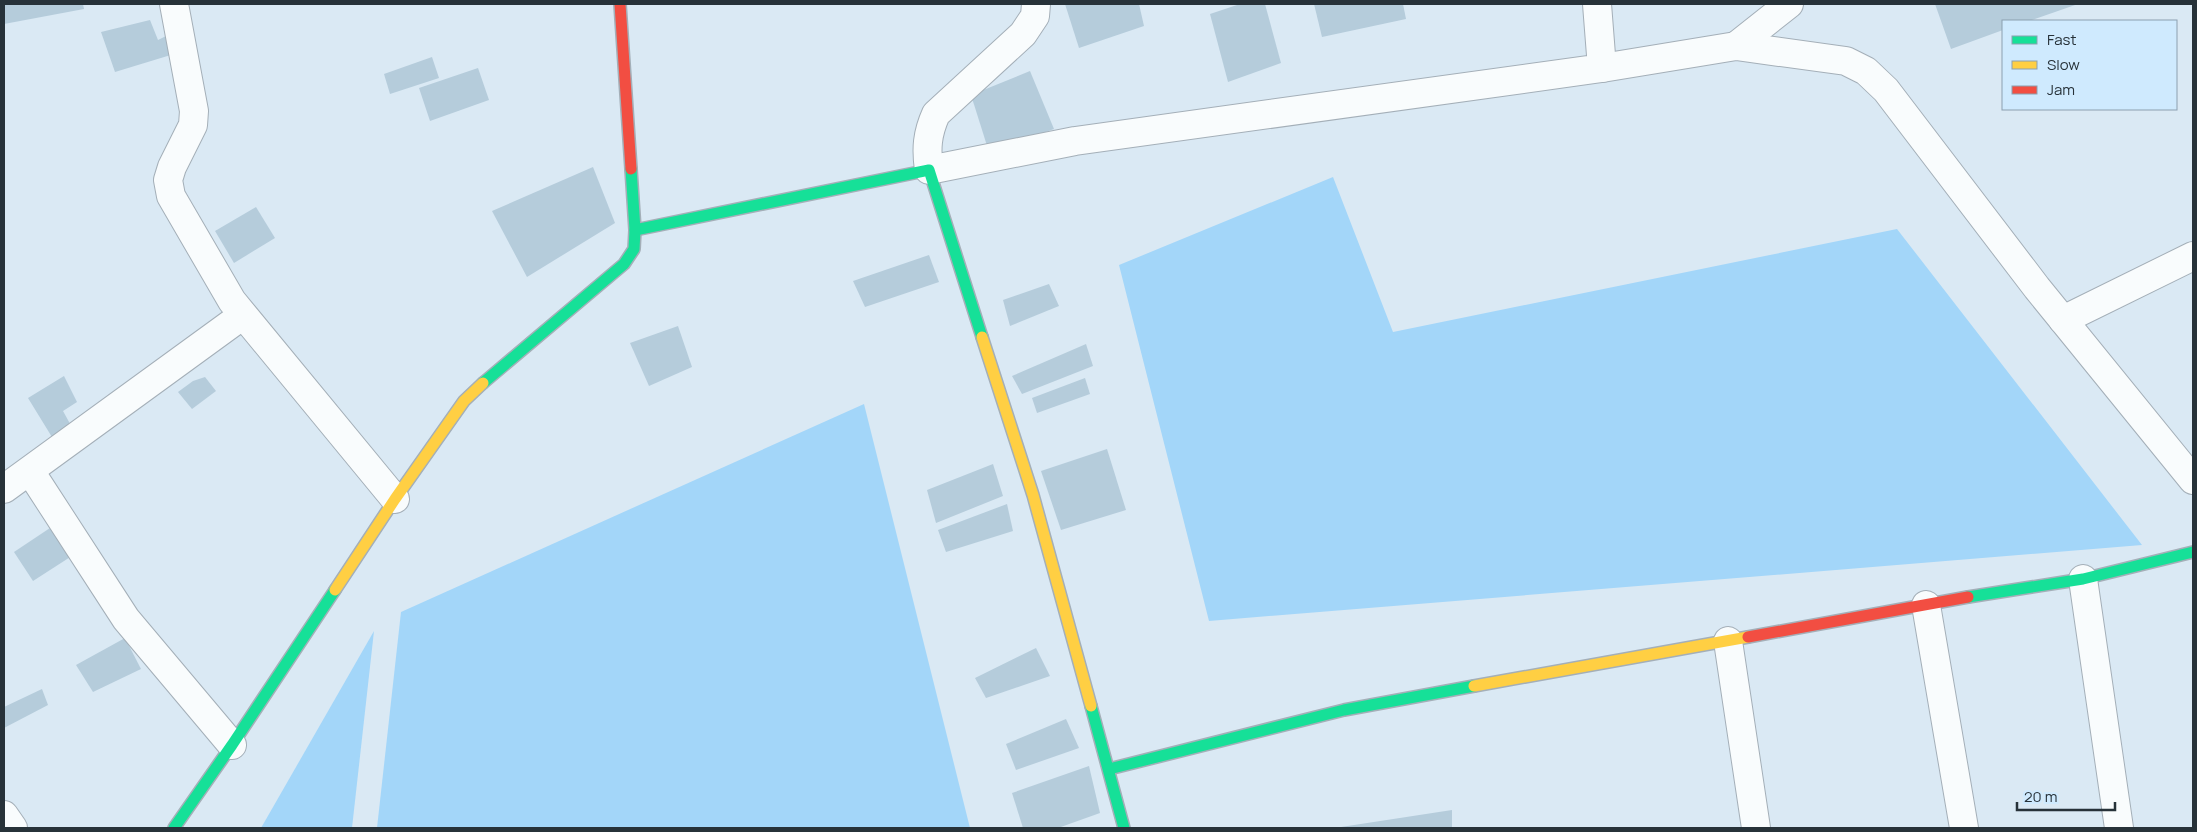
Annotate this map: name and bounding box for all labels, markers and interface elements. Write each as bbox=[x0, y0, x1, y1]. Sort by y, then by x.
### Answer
legend bbox=[2002, 20, 2177, 110]
text: Fast bbox=[2047, 29, 2076, 50]
text: Slow bbox=[2047, 54, 2080, 75]
text: Jam bbox=[2047, 79, 2075, 100]
scale bar bbox=[2017, 780, 2114, 812]
text: 20 m bbox=[2024, 786, 2057, 807]

